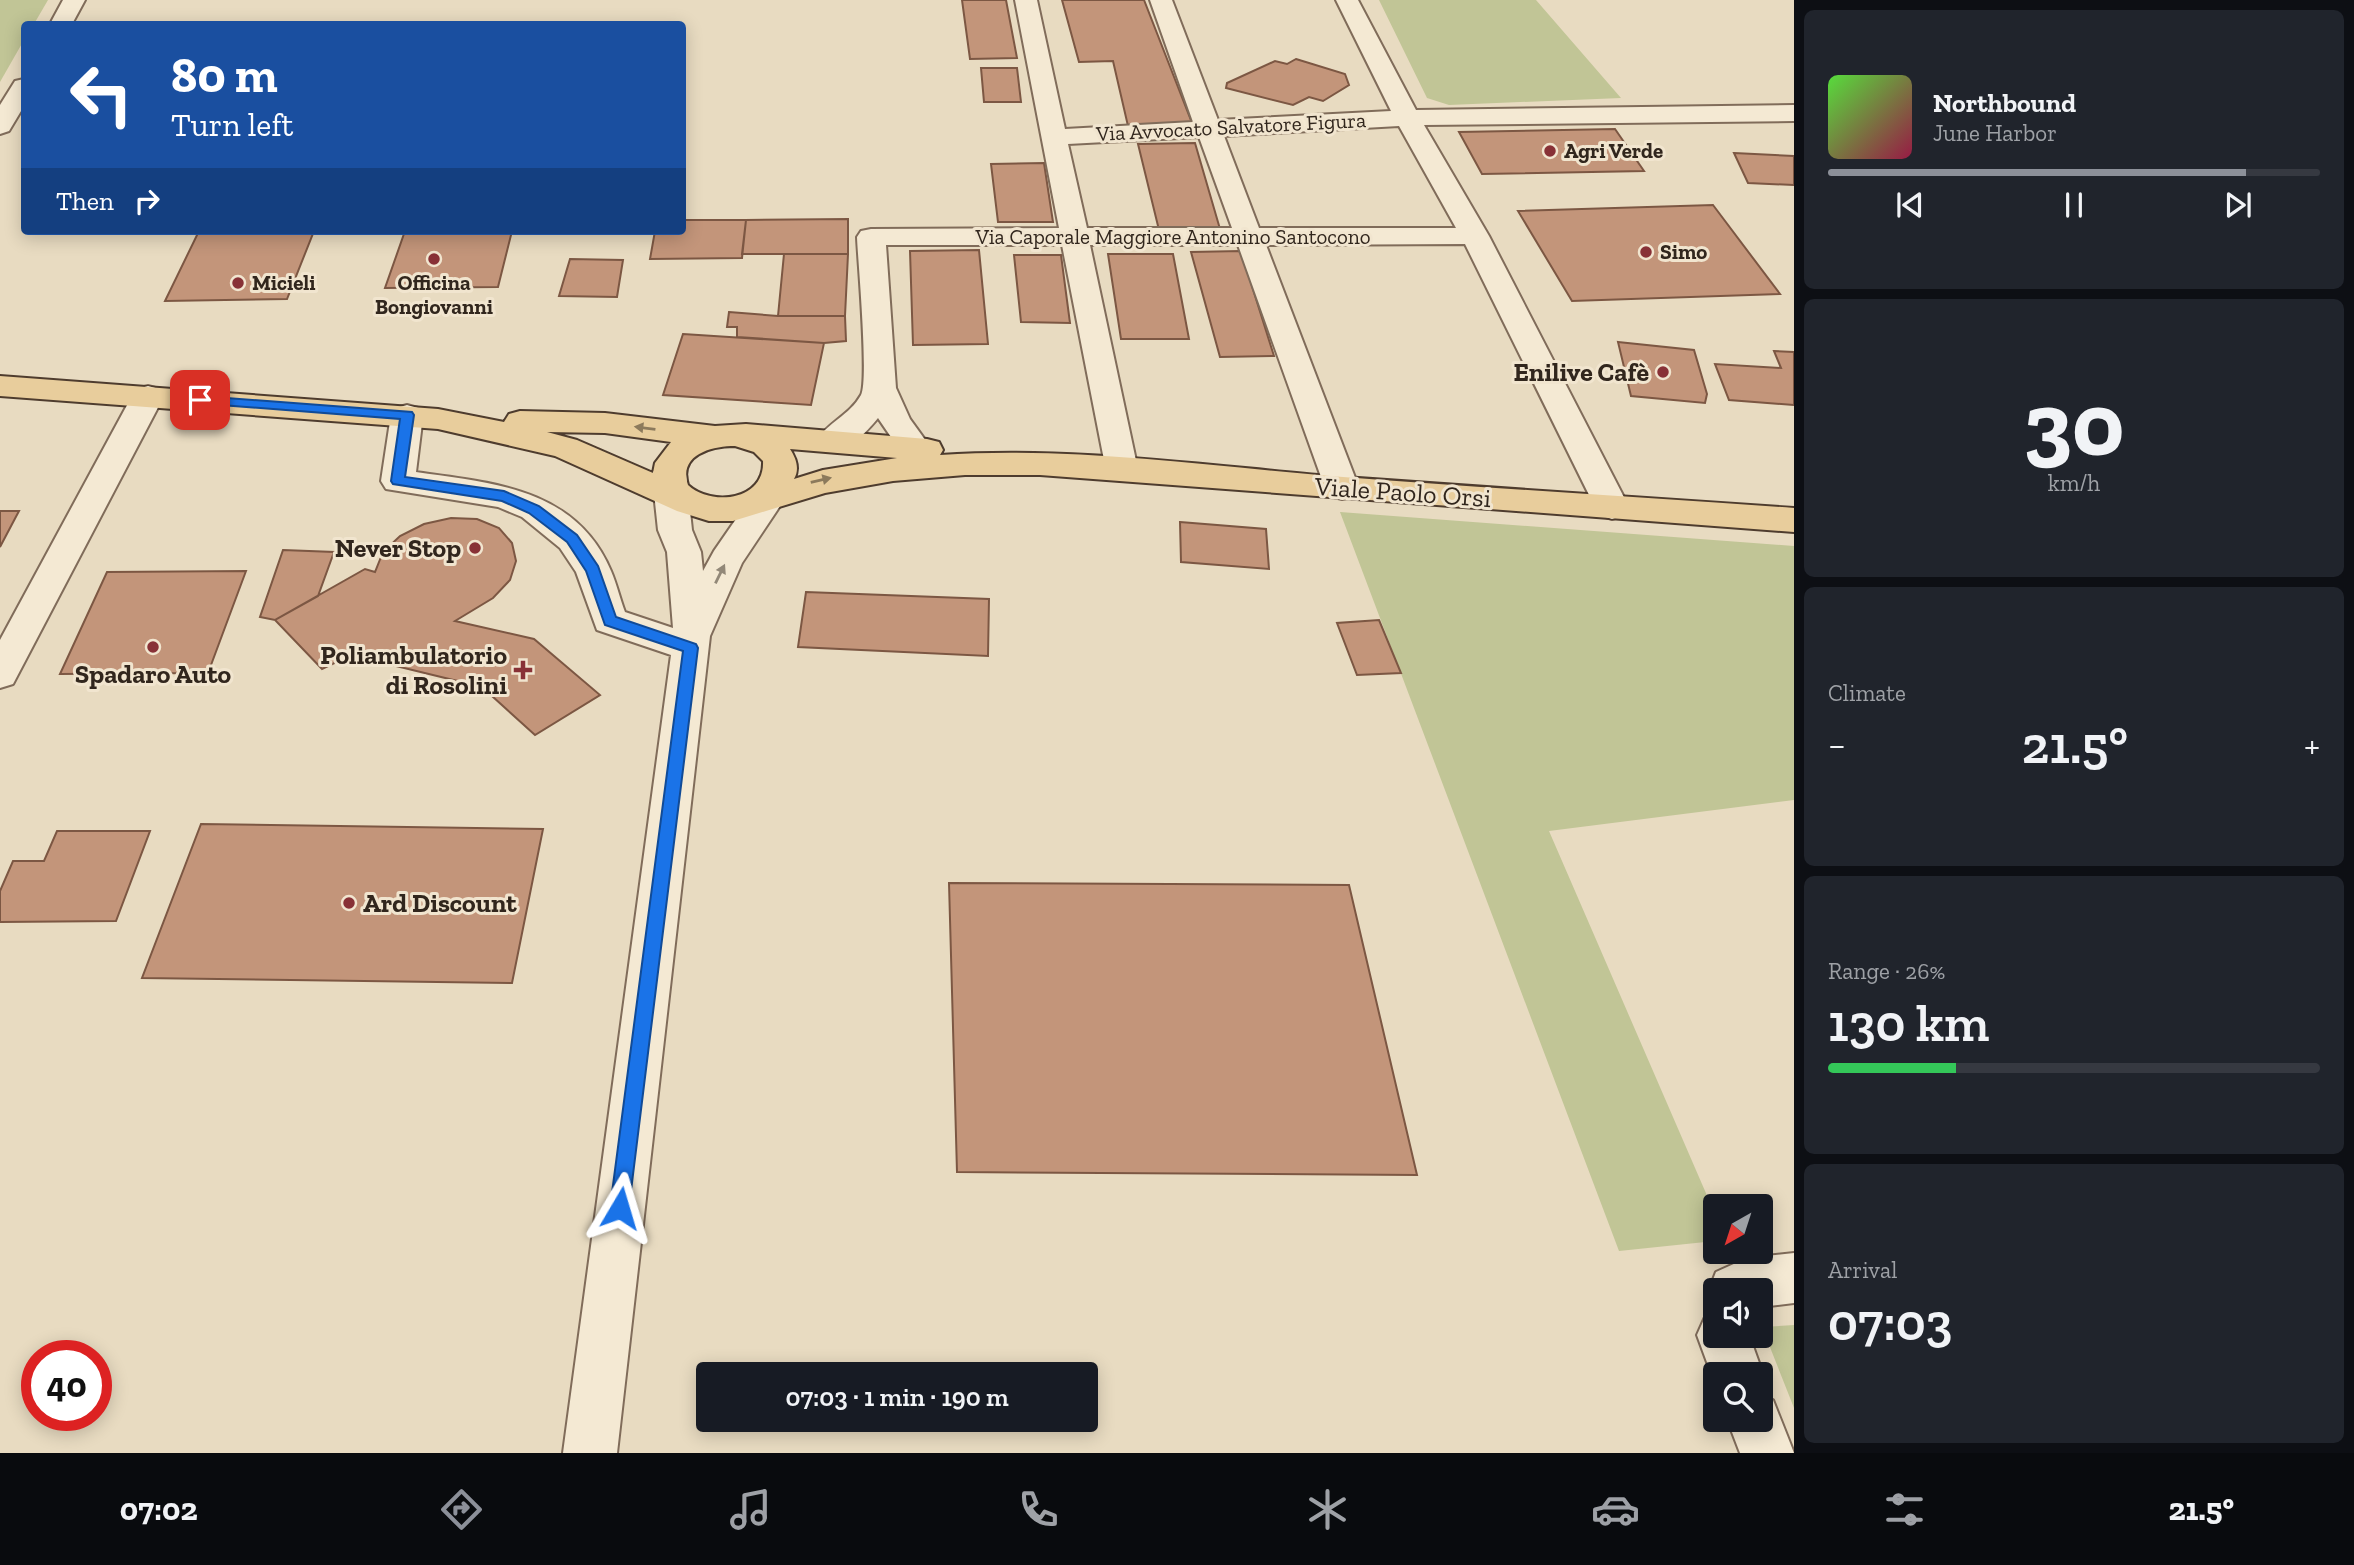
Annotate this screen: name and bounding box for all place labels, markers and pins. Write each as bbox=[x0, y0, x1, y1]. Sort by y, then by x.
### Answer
place label: Agri Verde bbox=[1564, 138, 1663, 163]
marker: Agri Verde bbox=[1542, 143, 1558, 159]
place label: Simo bbox=[1660, 239, 1707, 264]
marker: Simo bbox=[1638, 244, 1654, 260]
marker: Officina Bongiovanni bbox=[426, 251, 442, 267]
place label: Micieli bbox=[252, 270, 316, 295]
place label: Officina Bongiovanni bbox=[375, 270, 493, 319]
marker: Micieli bbox=[230, 275, 246, 291]
place label: Enilive Cafè bbox=[1513, 356, 1649, 388]
marker: Enilive Cafè bbox=[1655, 364, 1671, 380]
pin bbox=[170, 370, 230, 430]
place label: Never Stop bbox=[335, 532, 461, 564]
marker: Never Stop bbox=[467, 540, 483, 556]
marker: Spadaro Auto bbox=[145, 639, 161, 655]
place label: Poliambulatorio di Rosolini bbox=[320, 639, 507, 701]
place label: Spadaro Auto bbox=[75, 658, 232, 690]
marker: Poliambulatorio di Rosolini bbox=[513, 660, 533, 680]
place label: Ard Discount bbox=[363, 887, 517, 919]
marker: Ard Discount bbox=[341, 895, 357, 911]

